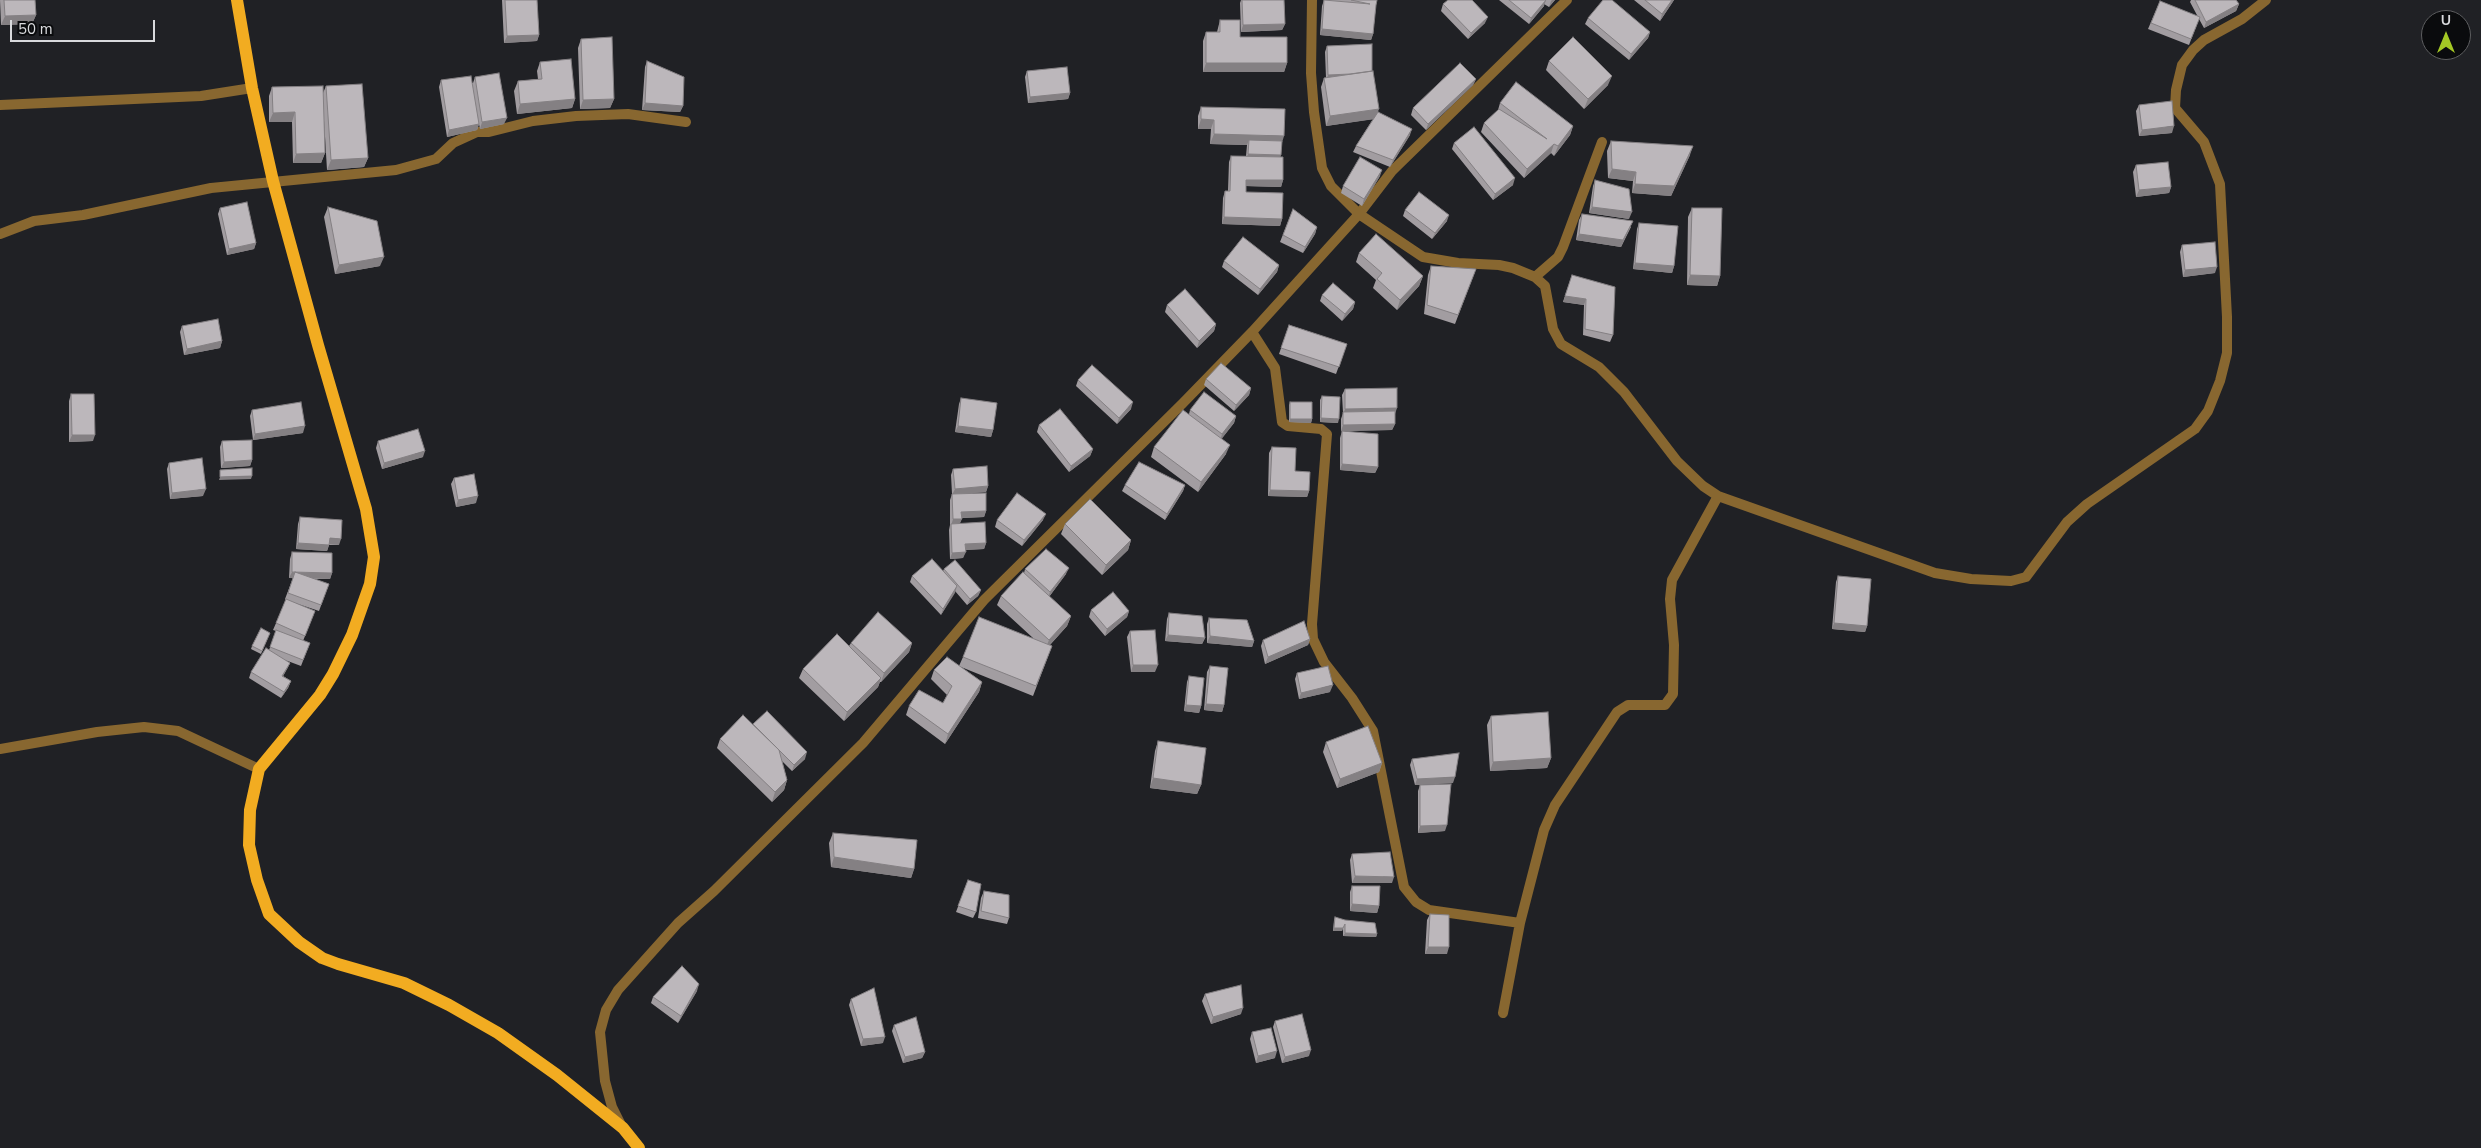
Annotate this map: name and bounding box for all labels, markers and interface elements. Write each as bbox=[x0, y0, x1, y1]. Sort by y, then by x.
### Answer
scale bar bbox=[12, 10, 158, 42]
north arrow bbox=[2421, 10, 2471, 60]
text: U bbox=[2441, 11, 2451, 30]
text: 50 m bbox=[18, 19, 53, 39]

